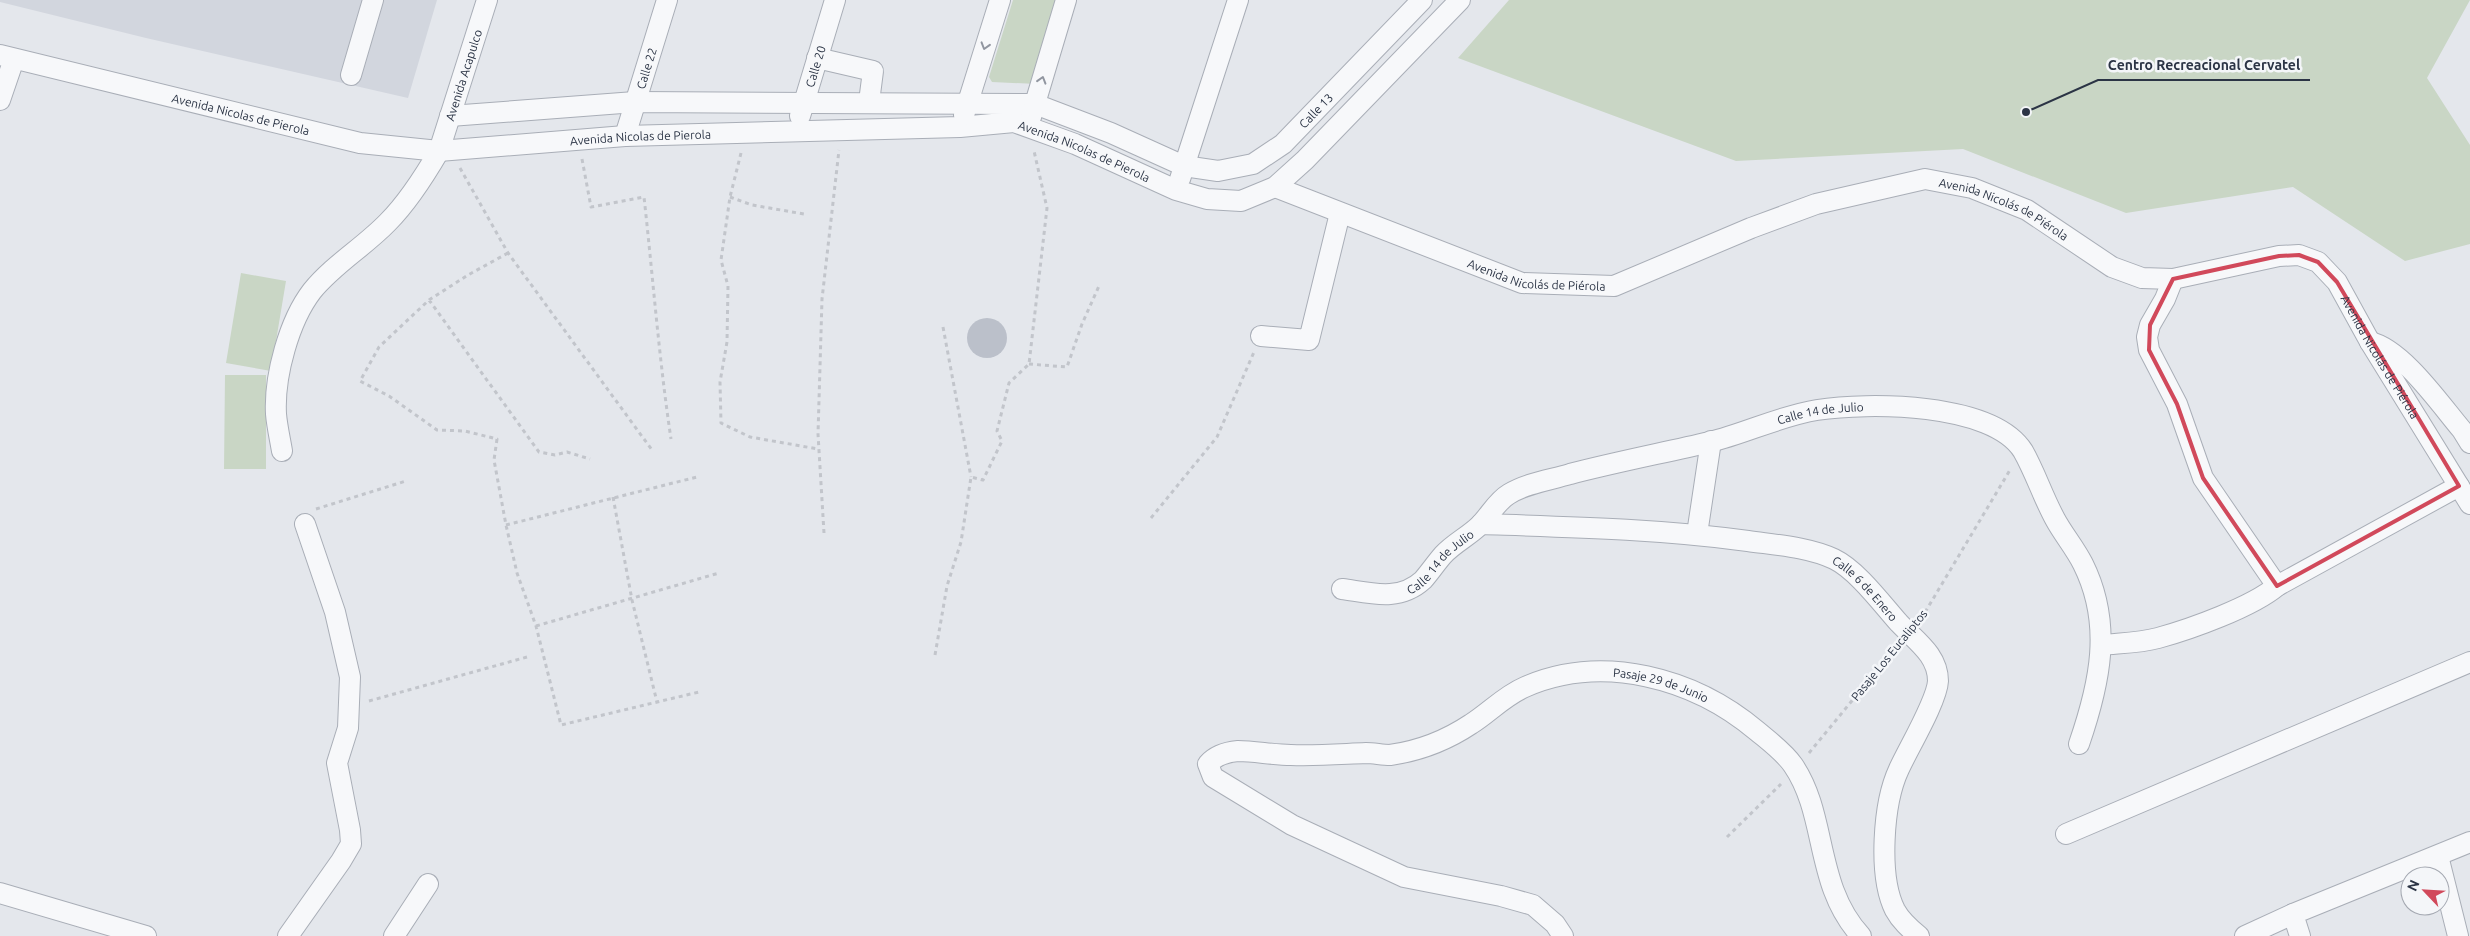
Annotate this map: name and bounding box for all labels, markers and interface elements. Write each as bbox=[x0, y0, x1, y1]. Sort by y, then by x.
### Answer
street label: Avenida Acapulco bbox=[443, 28, 484, 122]
one-way arrow bbox=[981, 42, 991, 50]
street label: Calle 20 bbox=[803, 44, 827, 89]
street label: Calle 22 bbox=[633, 46, 658, 91]
callout: Centro Recreacional Cervatel bbox=[2098, 51, 2310, 80]
text: Centro Recreacional Cervatel bbox=[2108, 57, 2300, 73]
one-way arrow bbox=[1036, 76, 1046, 84]
street label: Calle 13 bbox=[1296, 90, 1335, 130]
street label: Avenida Nicolas de Pierola bbox=[171, 91, 311, 137]
street label: Avenida Nicolas de Pierola bbox=[1017, 118, 1152, 184]
street label: Avenida Nicolas de Pierola bbox=[569, 127, 711, 147]
street label: Avenida Nicolás de Piérola bbox=[1938, 175, 2071, 242]
street label: Avenida Nicolás de Piérola bbox=[1466, 256, 1606, 292]
street label: Avenida Nicolás de Piérola bbox=[2339, 293, 2422, 421]
street label: Calle 14 de Julio bbox=[1775, 400, 1864, 426]
street label: Calle 14 de Julio bbox=[1404, 527, 1476, 596]
street label: Calle 6 de Enero bbox=[1830, 553, 1901, 623]
street label: Pasaje Los Eucaliptos bbox=[1848, 607, 1930, 703]
street label: Pasaje 29 de Junio bbox=[1613, 665, 1711, 704]
north arrow bbox=[2400, 866, 2450, 916]
text: N bbox=[2404, 877, 2423, 894]

